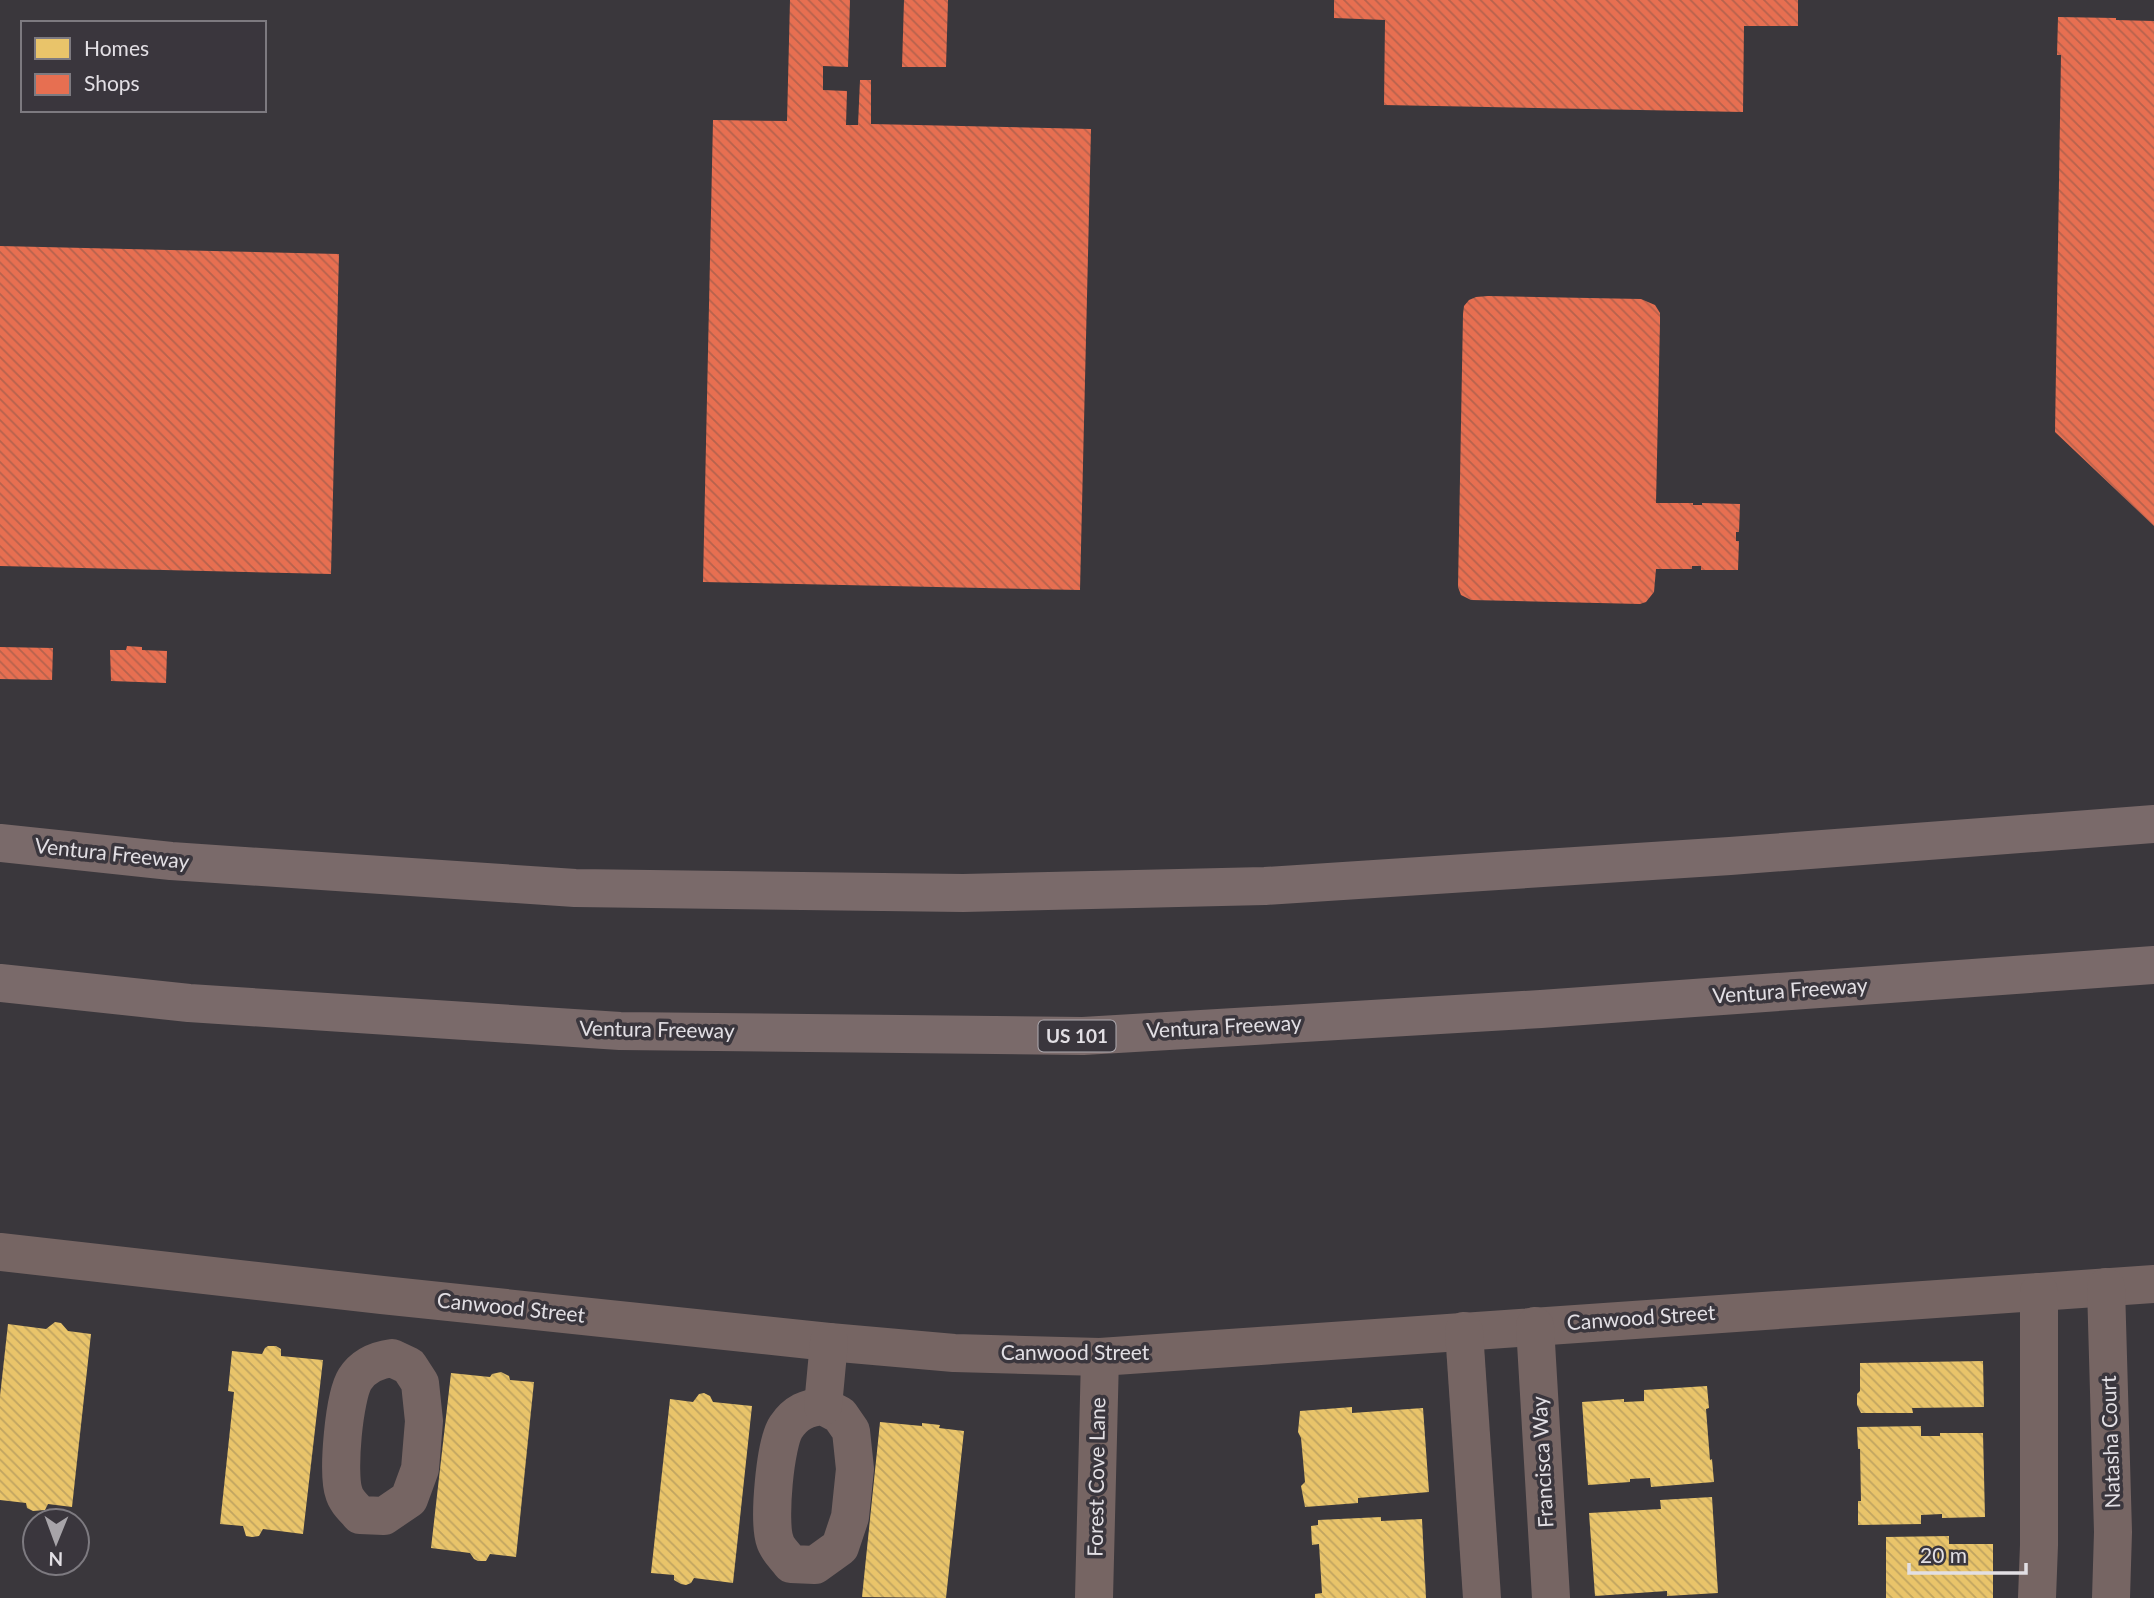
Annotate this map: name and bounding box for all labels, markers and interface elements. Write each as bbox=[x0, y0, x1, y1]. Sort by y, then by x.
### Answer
legend bbox=[21, 21, 266, 112]
text: Homes bbox=[84, 35, 149, 60]
text: Shops bbox=[84, 70, 140, 95]
street label: Ventura Freeway bbox=[34, 832, 191, 873]
street label: Ventura Freeway bbox=[1711, 972, 1868, 1007]
street label: Ventura Freeway bbox=[1146, 1009, 1302, 1042]
street label: Ventura Freeway bbox=[579, 1015, 735, 1042]
road number: US 101 bbox=[1038, 1020, 1116, 1052]
street label: Canwood Street bbox=[436, 1286, 587, 1327]
street label: Canwood Street bbox=[1566, 1299, 1716, 1334]
street label: Canwood Street bbox=[1001, 1339, 1150, 1364]
street label: Natasha Court bbox=[2095, 1375, 2124, 1509]
street label: Francisca Way bbox=[1526, 1395, 1557, 1529]
street label: Forest Cove Lane bbox=[1082, 1397, 1109, 1557]
north arrow bbox=[21, 1507, 91, 1577]
scale bar bbox=[1909, 1532, 2026, 1576]
text: 20 m bbox=[1920, 1542, 1967, 1567]
text: N bbox=[48, 1548, 63, 1571]

